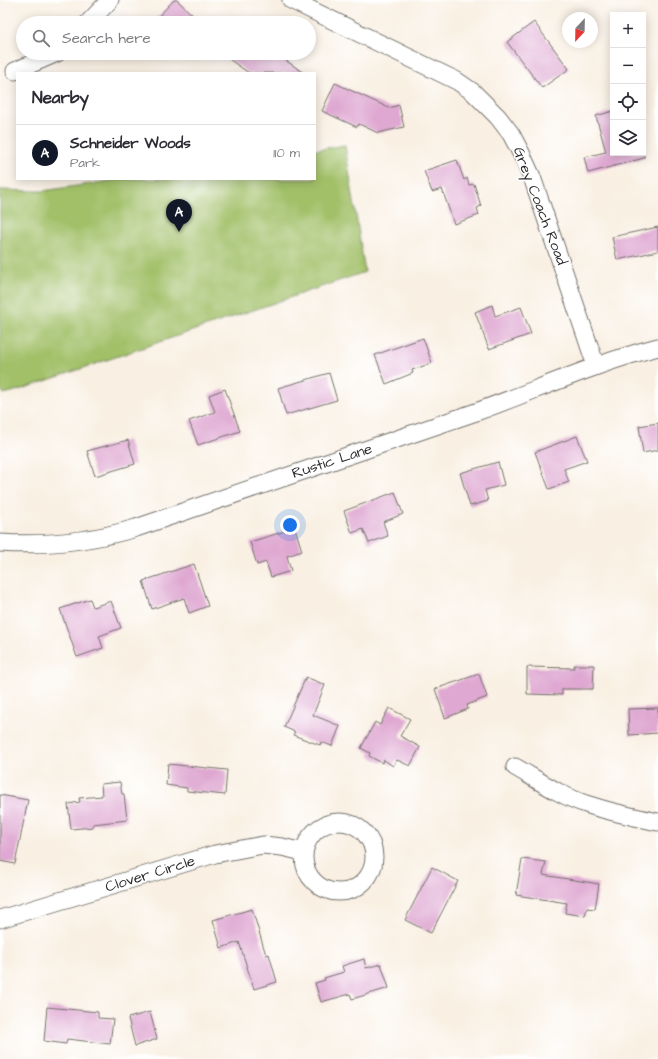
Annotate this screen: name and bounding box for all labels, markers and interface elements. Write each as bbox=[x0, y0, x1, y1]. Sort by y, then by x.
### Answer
north arrow bbox=[562, 12, 598, 48]
map controls bbox=[610, 12, 646, 156]
button: + bbox=[610, 12, 646, 48]
search box bbox=[16, 16, 316, 60]
icon: search bbox=[30, 27, 52, 49]
text: Search here bbox=[62, 28, 151, 49]
button: − bbox=[610, 48, 646, 84]
button: locate bbox=[610, 84, 646, 120]
text: Nearby bbox=[32, 86, 89, 110]
button: layers bbox=[610, 120, 646, 156]
text: Schneider Woods bbox=[70, 133, 191, 154]
text: A bbox=[41, 144, 49, 162]
text: 110 m bbox=[273, 144, 300, 162]
street label: Grey Coach Road bbox=[507, 144, 572, 269]
text: Park bbox=[70, 154, 100, 172]
pin: A bbox=[166, 199, 192, 232]
street label: Rustic Lane bbox=[289, 438, 375, 484]
your location bbox=[280, 515, 300, 535]
street label: Clover Circle bbox=[103, 850, 197, 898]

